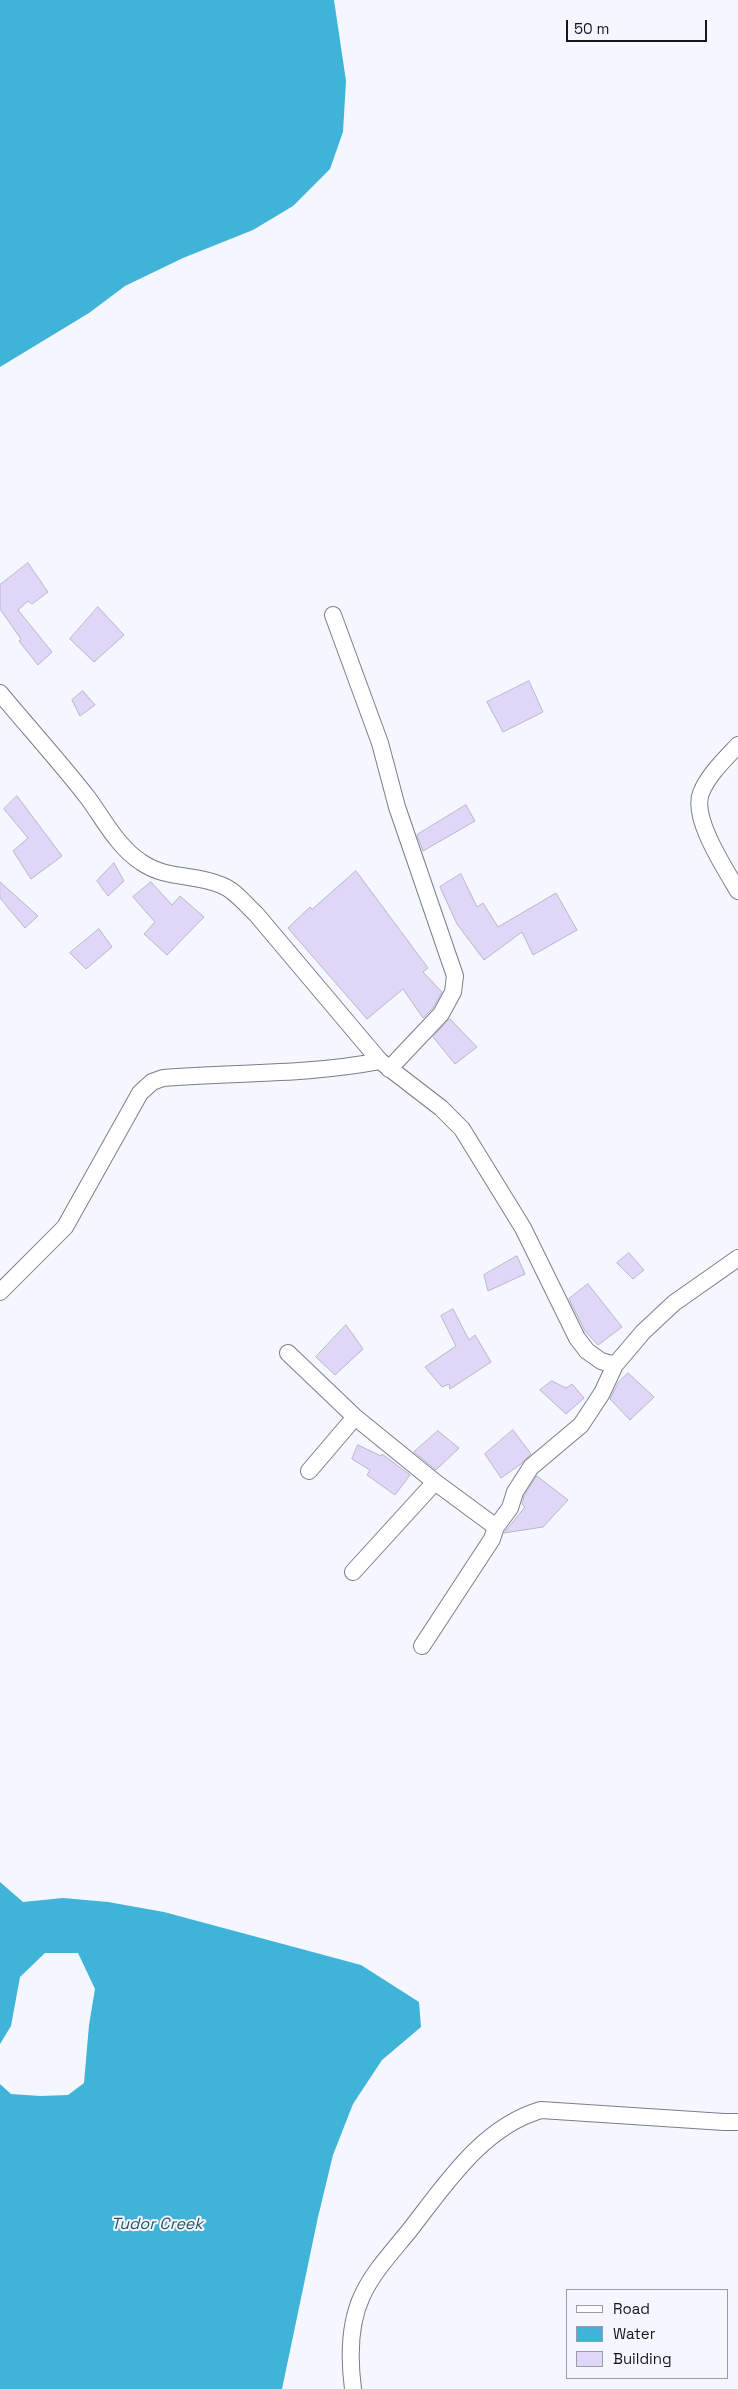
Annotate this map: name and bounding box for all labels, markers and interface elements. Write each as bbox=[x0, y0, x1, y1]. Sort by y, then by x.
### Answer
scale bar bbox=[568, 10, 709, 42]
text: 50 m bbox=[574, 19, 609, 38]
water label: Tudor Creek bbox=[111, 2215, 203, 2235]
legend bbox=[566, 2289, 728, 2379]
text: Road bbox=[613, 2299, 650, 2318]
text: Water bbox=[613, 2324, 655, 2343]
text: Building bbox=[613, 2349, 672, 2368]

